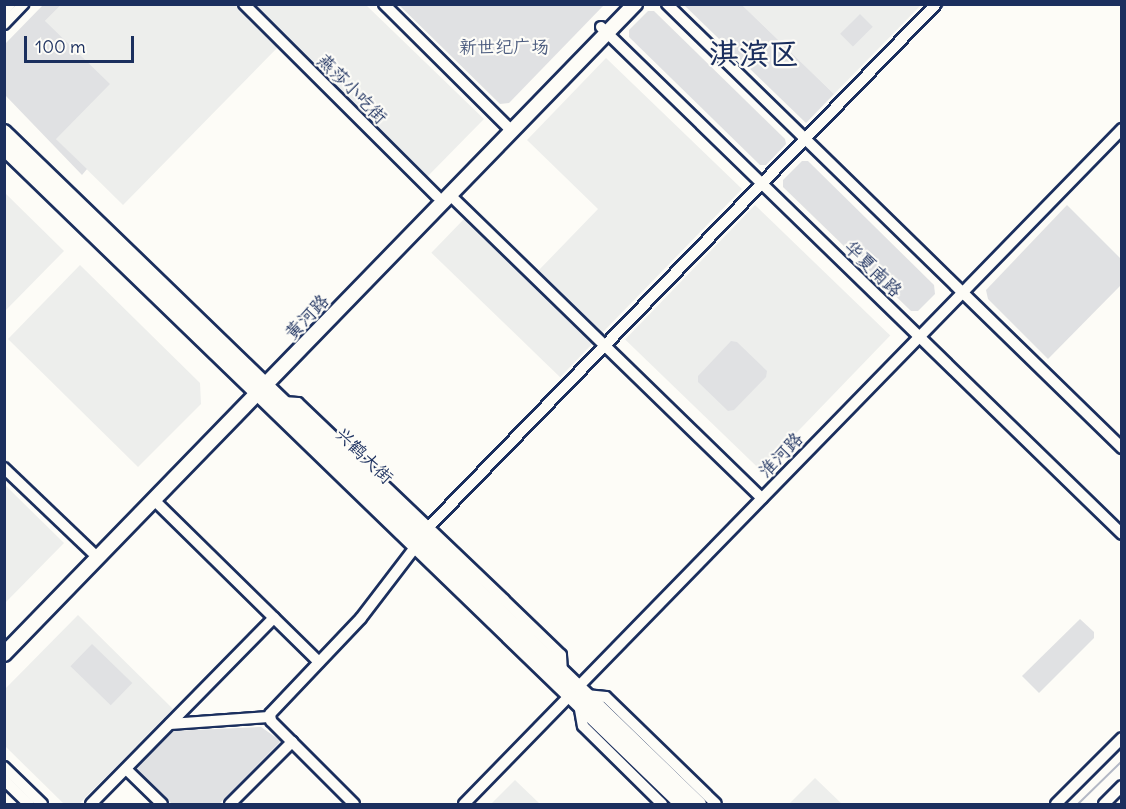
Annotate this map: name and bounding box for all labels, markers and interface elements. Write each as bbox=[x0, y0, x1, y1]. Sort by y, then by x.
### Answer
scale bar bbox=[27, 24, 136, 62]
text: 100 m bbox=[35, 35, 86, 58]
district label: 淇滨区 bbox=[709, 35, 799, 71]
park label: 新世纪广场 bbox=[459, 36, 549, 58]
street label: 燕莎小吃街 bbox=[313, 50, 391, 128]
street label: 华夏南路 bbox=[840, 236, 906, 302]
street label: 黄河路 bbox=[280, 290, 334, 344]
street label: 兴鹤大街 bbox=[331, 423, 397, 489]
street label: 淮河路 bbox=[754, 428, 808, 482]

